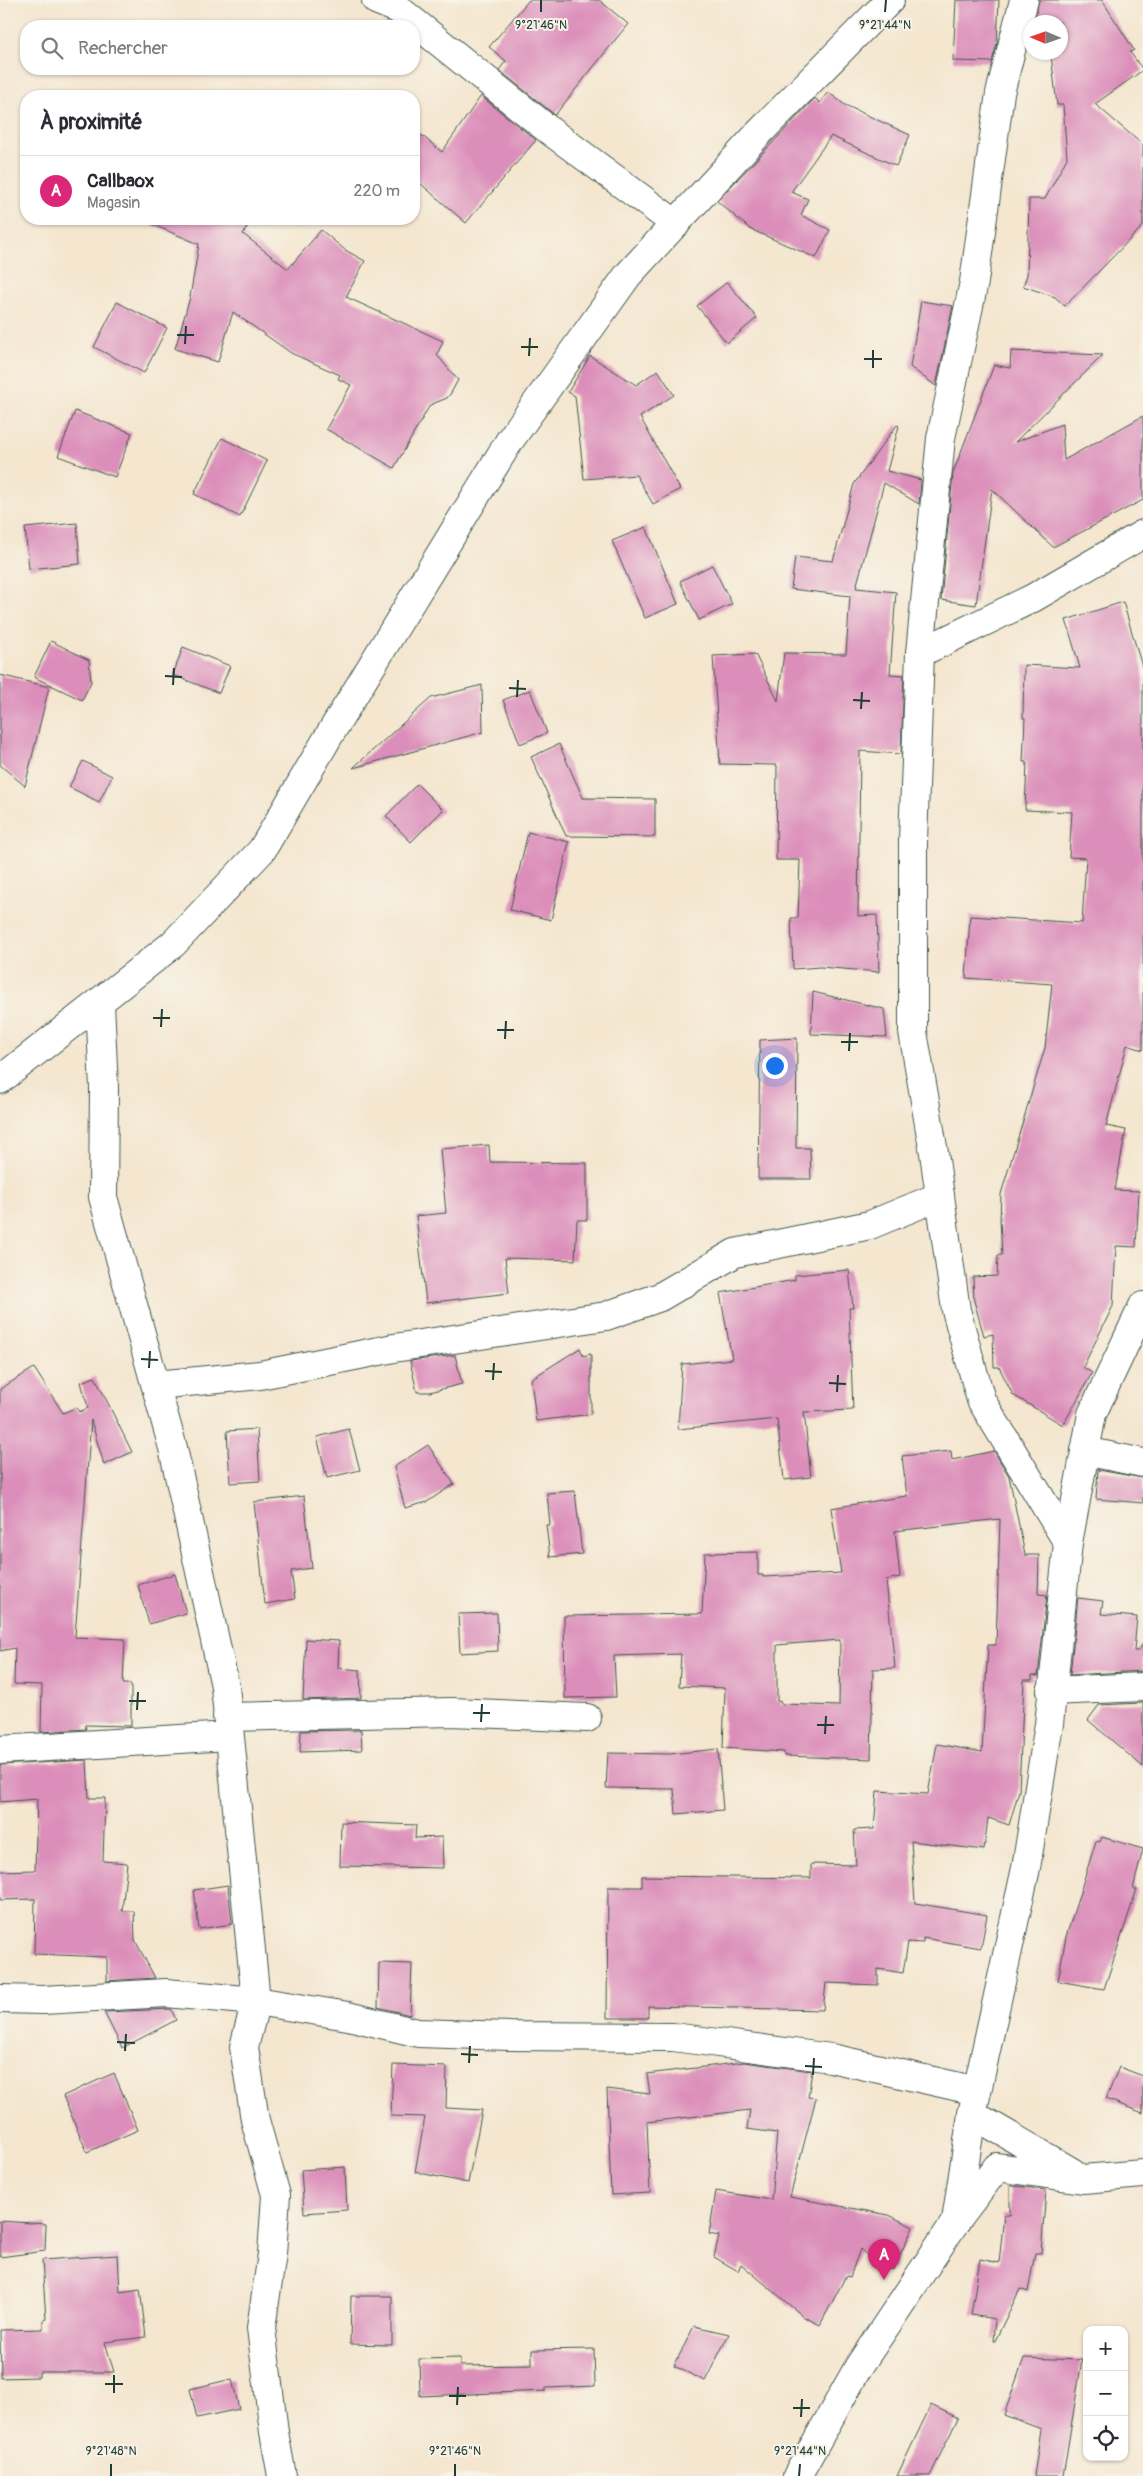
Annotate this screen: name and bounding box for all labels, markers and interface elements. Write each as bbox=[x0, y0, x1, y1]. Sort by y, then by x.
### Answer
north arrow bbox=[1023, 15, 1068, 60]
text: 9°21'46"N bbox=[515, 18, 567, 33]
text: 9°21'44"N bbox=[859, 18, 911, 33]
search box bbox=[20, 20, 420, 75]
icon: search bbox=[38, 34, 66, 62]
text: Rechercher bbox=[78, 36, 168, 60]
text: À proximité bbox=[40, 109, 143, 136]
text: Callbaox bbox=[87, 169, 154, 193]
text: A bbox=[51, 181, 61, 201]
text: 220 m bbox=[354, 181, 400, 201]
text: Magasin bbox=[87, 193, 140, 213]
your location bbox=[762, 1053, 788, 1079]
pin: A bbox=[868, 2239, 900, 2280]
map controls bbox=[1083, 2326, 1128, 2461]
button: + bbox=[1083, 2326, 1128, 2371]
button: − bbox=[1083, 2371, 1128, 2416]
button: locate bbox=[1083, 2416, 1128, 2461]
text: 9°21'48"N bbox=[85, 2444, 137, 2459]
text: 9°21'46"N bbox=[429, 2444, 481, 2459]
text: 9°21'44"N bbox=[774, 2444, 826, 2459]

